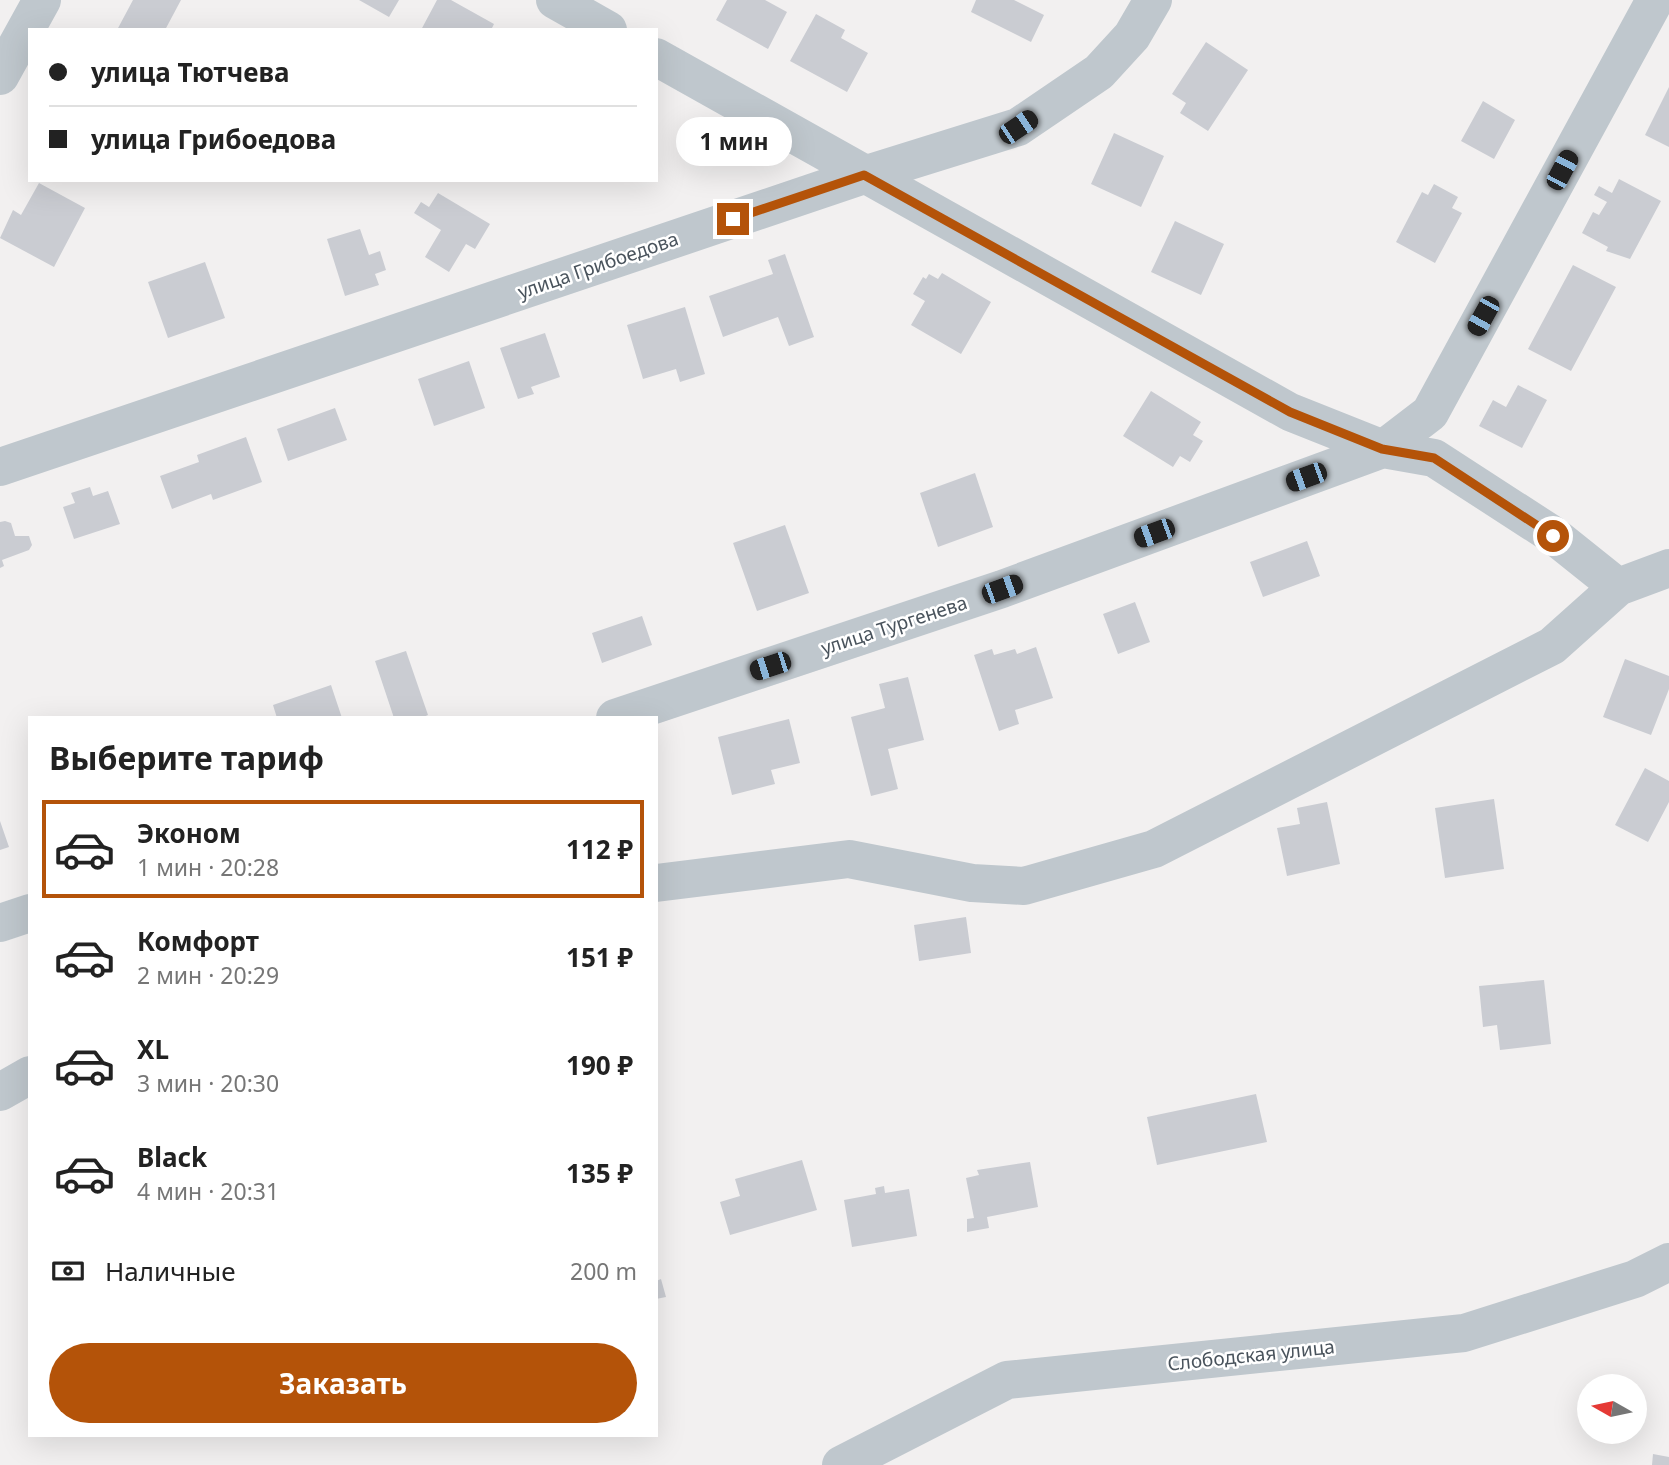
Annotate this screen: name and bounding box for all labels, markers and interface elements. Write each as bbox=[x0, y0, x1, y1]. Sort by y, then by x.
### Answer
text: улица Тютчева bbox=[91, 54, 289, 90]
car bbox=[995, 107, 1042, 147]
callout: 1 мин bbox=[675, 118, 791, 166]
text: улица Грибоедова bbox=[91, 121, 336, 157]
text: 1 мин bbox=[700, 125, 768, 157]
car bbox=[1543, 147, 1582, 193]
route end bbox=[717, 203, 749, 235]
street label: улица Грибоедова bbox=[514, 225, 682, 305]
car bbox=[1464, 293, 1503, 339]
car bbox=[1283, 460, 1330, 494]
car bbox=[1131, 516, 1178, 550]
route start bbox=[1537, 520, 1569, 552]
car bbox=[979, 572, 1026, 606]
street label: улица Тургенева bbox=[818, 589, 970, 661]
car bbox=[747, 650, 794, 682]
text: Выберите тариф bbox=[49, 736, 324, 779]
text: Эконом bbox=[137, 815, 241, 851]
icon: car bbox=[53, 818, 116, 881]
text: 112 ₽ bbox=[566, 831, 633, 867]
text: 1 мин · 20:28 bbox=[137, 851, 279, 883]
text: Комфорт bbox=[137, 923, 259, 959]
icon: car bbox=[53, 926, 116, 989]
text: 151 ₽ bbox=[566, 939, 633, 975]
text: 2 мин · 20:29 bbox=[137, 959, 279, 991]
text: XL bbox=[137, 1031, 169, 1067]
icon: car bbox=[53, 1034, 116, 1097]
text: 190 ₽ bbox=[566, 1047, 633, 1083]
text: 3 мин · 20:30 bbox=[137, 1067, 279, 1099]
text: Black bbox=[137, 1139, 207, 1175]
icon: car bbox=[53, 1142, 116, 1205]
text: 135 ₽ bbox=[566, 1155, 633, 1191]
text: 4 мин · 20:31 bbox=[137, 1175, 279, 1207]
icon: cash bbox=[49, 1252, 87, 1290]
text: Наличные bbox=[105, 1253, 236, 1289]
text: 200 m bbox=[570, 1255, 637, 1287]
street label: Слободская улица bbox=[1166, 1333, 1336, 1377]
button: Заказать bbox=[49, 1343, 637, 1423]
north arrow bbox=[1577, 1374, 1647, 1444]
map controls bbox=[1577, 1374, 1647, 1444]

